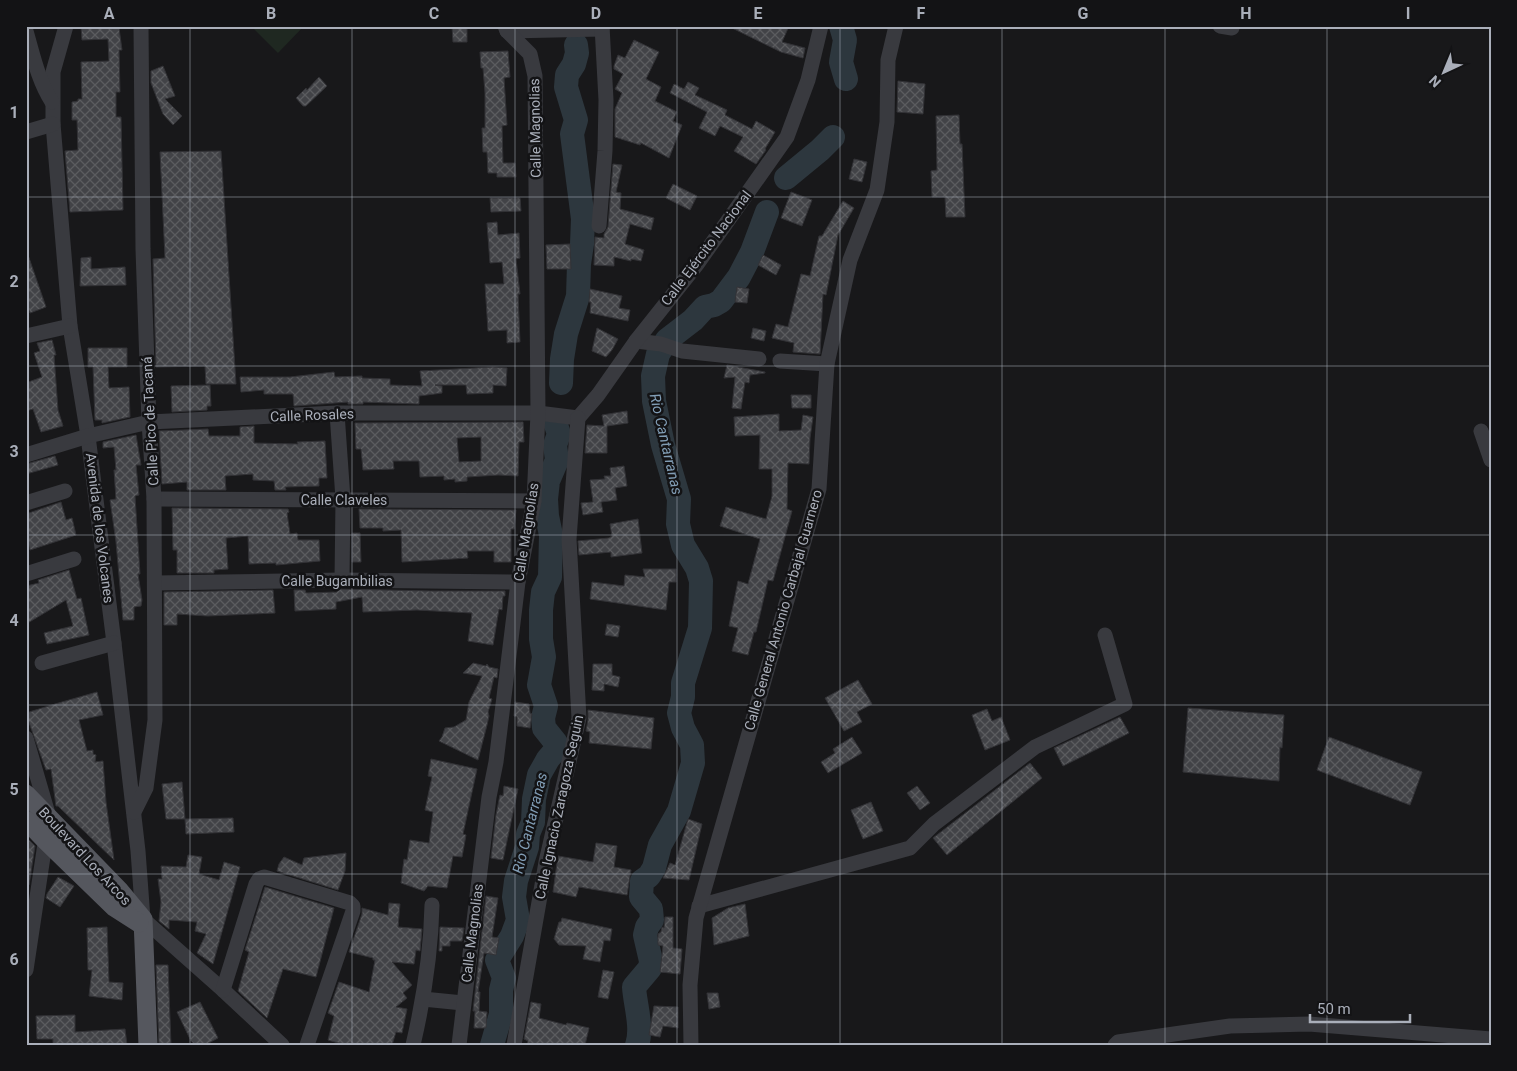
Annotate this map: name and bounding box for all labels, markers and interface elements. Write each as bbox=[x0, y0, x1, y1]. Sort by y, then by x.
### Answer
text: A bbox=[104, 4, 115, 23]
text: B bbox=[266, 4, 276, 23]
text: C bbox=[429, 4, 439, 23]
text: D bbox=[591, 4, 601, 23]
text: E bbox=[754, 4, 763, 23]
text: F bbox=[917, 4, 926, 23]
text: G bbox=[1078, 4, 1089, 23]
text: H bbox=[1240, 4, 1252, 23]
text: I bbox=[1406, 4, 1410, 23]
north arrow bbox=[1420, 48, 1470, 98]
text: N bbox=[1426, 72, 1444, 91]
street label: Calle Magnolias bbox=[526, 78, 544, 178]
text: 1 bbox=[9, 103, 19, 122]
street label: Calle Ejército Nacional bbox=[658, 187, 754, 309]
text: 2 bbox=[9, 272, 19, 291]
street label: Calle Pico de Tacaná bbox=[139, 356, 161, 486]
water label: Rio Cantarranas bbox=[646, 392, 686, 496]
street label: Calle Rosales bbox=[270, 406, 354, 424]
text: 3 bbox=[9, 442, 19, 461]
street label: Avenida de los Volcanes bbox=[83, 452, 117, 604]
street label: Calle Magnolias bbox=[510, 482, 542, 582]
street label: Calle General Antonio Carbajal Guarnero bbox=[741, 488, 825, 732]
street label: Calle Claveles bbox=[301, 492, 387, 508]
street label: Calle Bugambilias bbox=[281, 573, 393, 589]
text: 4 bbox=[9, 611, 19, 630]
street label: Calle Ignacio Zaragoza Seguin bbox=[532, 713, 586, 901]
water label: Rio Cantarranas bbox=[509, 771, 551, 875]
text: 5 bbox=[9, 780, 19, 799]
street label: Boulevard Los Arcos bbox=[36, 804, 134, 908]
street label: Calle Magnolias bbox=[458, 883, 486, 983]
text: 6 bbox=[9, 950, 19, 969]
scale bar bbox=[1310, 991, 1410, 1023]
text: 50 m bbox=[1317, 1000, 1351, 1018]

